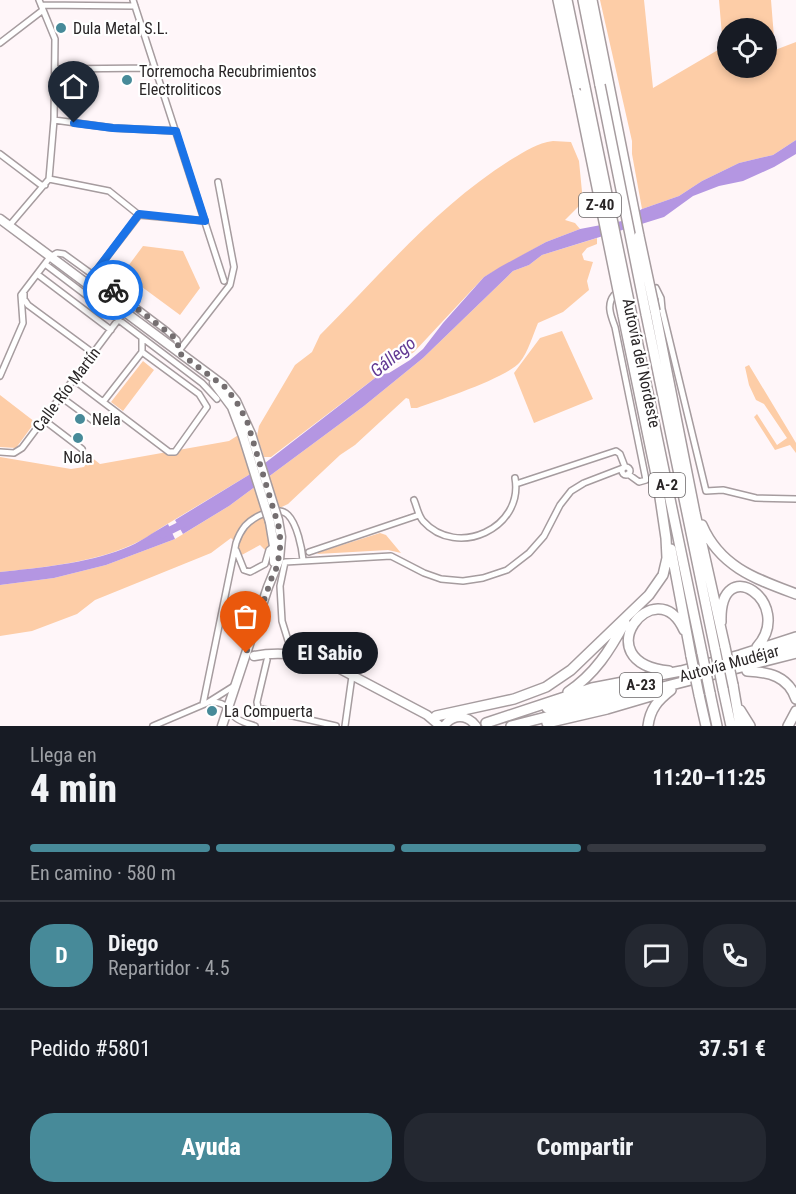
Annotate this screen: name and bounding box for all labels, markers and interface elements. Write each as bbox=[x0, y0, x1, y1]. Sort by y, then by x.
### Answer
map controls bbox=[717, 18, 777, 78]
button: locate bbox=[717, 18, 777, 78]
place label: Dula Metal S.L. bbox=[73, 19, 169, 38]
marker: Dula Metal S.L. bbox=[54, 21, 68, 35]
pin bbox=[48, 61, 99, 123]
place label: Torremocha Recubrimientos Electroliticos bbox=[139, 62, 317, 99]
icon: home bbox=[57, 70, 90, 103]
marker: Torremocha Recubrimientos Electroliticos bbox=[120, 73, 134, 87]
road number: Z-40 bbox=[579, 193, 621, 217]
courier bbox=[83, 260, 143, 320]
icon: bike bbox=[97, 274, 130, 307]
street label: Autovía del Nordeste bbox=[619, 297, 664, 430]
water label: Gállego bbox=[366, 332, 420, 381]
street label: Calle Río Martín bbox=[29, 343, 104, 435]
place label: Nela bbox=[92, 410, 121, 429]
marker: Nela bbox=[73, 412, 87, 426]
marker: Nola bbox=[71, 431, 85, 445]
place label: Nola bbox=[63, 448, 93, 467]
road number: A-2 bbox=[649, 473, 685, 497]
pin bbox=[220, 591, 271, 653]
icon: bag bbox=[229, 600, 262, 633]
callout: El Sabio bbox=[282, 632, 378, 674]
text: El Sabio bbox=[298, 641, 362, 665]
street label: Autovía Mudéjar bbox=[677, 641, 781, 686]
road number: A-23 bbox=[620, 673, 662, 697]
place label: La Compuerta bbox=[224, 702, 313, 721]
marker: La Compuerta bbox=[205, 704, 219, 718]
text: Llega en bbox=[30, 743, 97, 767]
text: 11:20–11:25 bbox=[652, 765, 766, 790]
text: 4 min bbox=[30, 766, 117, 812]
text: En camino · 580 m bbox=[30, 861, 176, 885]
button: chat bbox=[625, 924, 688, 987]
button: phone bbox=[703, 924, 766, 987]
text: Diego bbox=[108, 931, 159, 956]
text: D bbox=[55, 943, 68, 968]
text: Repartidor · 4.5 bbox=[108, 956, 230, 980]
text: Pedido #5801 bbox=[30, 1036, 151, 1061]
text: 37.51 € bbox=[699, 1036, 766, 1061]
button: Ayuda bbox=[30, 1113, 392, 1182]
button: Compartir bbox=[404, 1113, 766, 1182]

